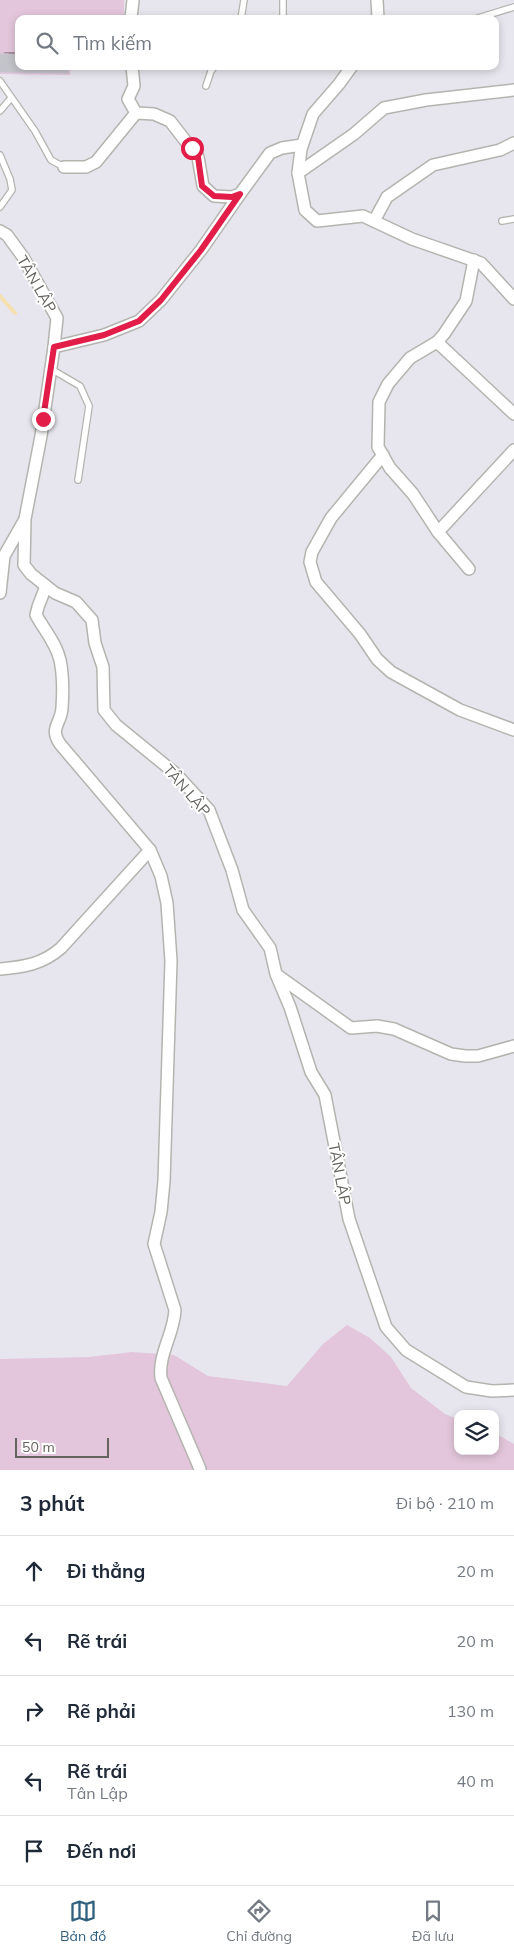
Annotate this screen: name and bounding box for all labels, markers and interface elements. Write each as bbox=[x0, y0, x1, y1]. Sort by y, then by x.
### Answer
search box bbox=[15, 15, 499, 70]
icon: search bbox=[33, 29, 61, 57]
text: Tìm kiếm bbox=[73, 31, 152, 55]
route start bbox=[181, 137, 204, 160]
street label: TÂN LẬP bbox=[13, 252, 61, 316]
route end bbox=[32, 408, 55, 431]
street label: TÂN LẬP bbox=[159, 760, 215, 820]
street label: TÂN LẬP bbox=[325, 1141, 355, 1207]
map controls bbox=[454, 1410, 499, 1455]
button: layers bbox=[454, 1410, 499, 1455]
scale bar bbox=[15, 1435, 109, 1458]
text: 50 m bbox=[22, 1438, 55, 1456]
text: 3 phút bbox=[20, 1490, 85, 1516]
text: Đi bộ · 210 m bbox=[396, 1493, 494, 1513]
icon: ahead bbox=[20, 1557, 48, 1585]
text: Đi thẳng bbox=[67, 1559, 145, 1583]
text: 20 m bbox=[457, 1561, 494, 1581]
icon: left bbox=[20, 1627, 48, 1655]
text: Rẽ trái bbox=[67, 1629, 127, 1653]
text: 20 m bbox=[457, 1631, 494, 1651]
icon: right bbox=[20, 1697, 48, 1725]
text: Rẽ phải bbox=[67, 1699, 136, 1723]
text: 130 m bbox=[447, 1701, 494, 1721]
text: Rẽ trái bbox=[67, 1759, 127, 1783]
icon: left bbox=[20, 1767, 48, 1795]
text: 40 m bbox=[457, 1771, 494, 1791]
text: Tân Lập bbox=[67, 1783, 128, 1803]
icon: arrive bbox=[20, 1837, 48, 1865]
text: Đến nơi bbox=[67, 1839, 136, 1863]
tab: Bản đồ bbox=[60, 1897, 106, 1945]
tab: Chỉ đường bbox=[226, 1897, 292, 1945]
tab: Đã lưu bbox=[412, 1897, 454, 1945]

